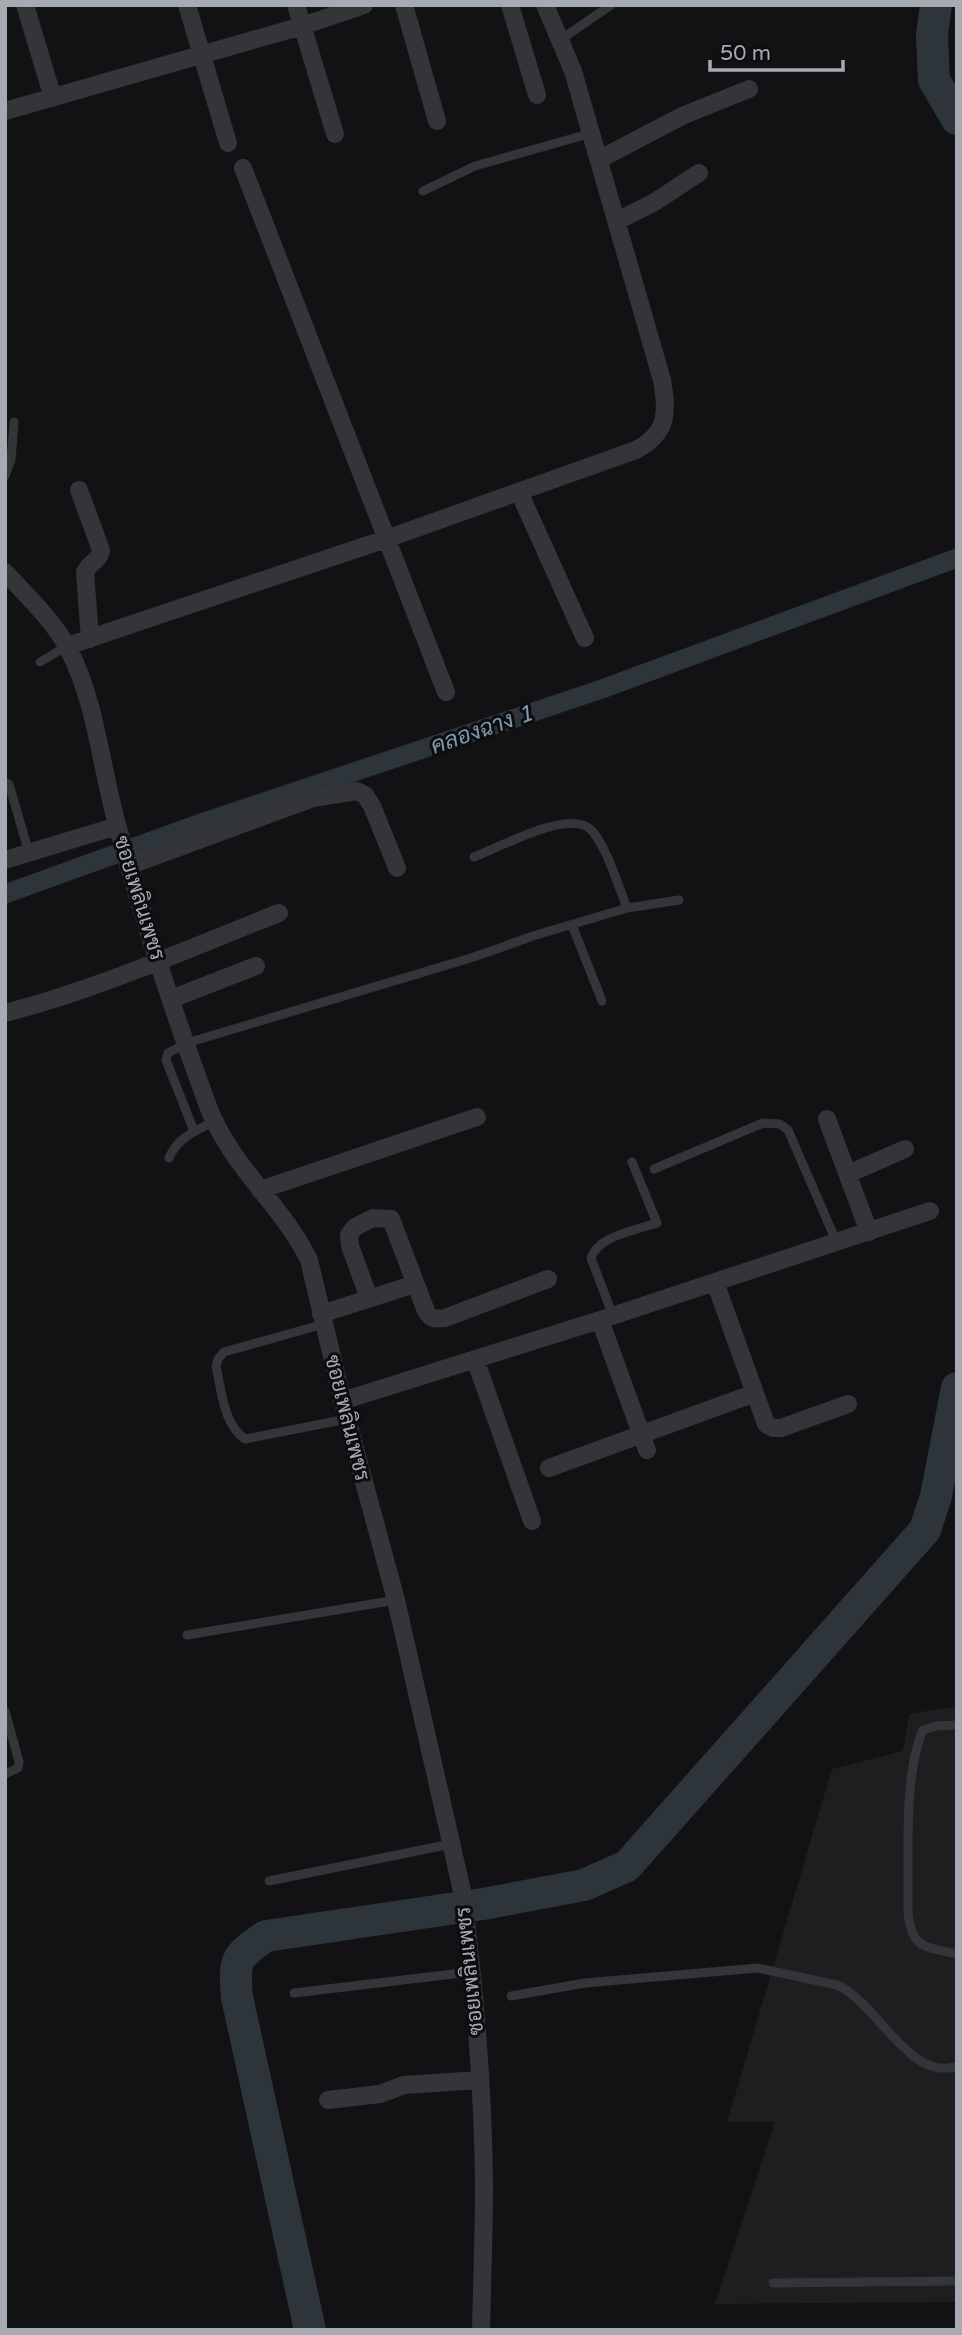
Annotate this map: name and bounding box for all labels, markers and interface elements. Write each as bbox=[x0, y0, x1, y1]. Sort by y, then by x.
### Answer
scale bar bbox=[710, 28, 843, 72]
text: 50 m bbox=[720, 41, 771, 66]
water label: คลองฉาง 1 bbox=[427, 699, 537, 761]
street label: ซอยเพลินเพชร bbox=[108, 833, 170, 963]
street label: ซอยเพลินเพชร bbox=[319, 1352, 375, 1484]
street label: ซอยเพลินเพชร bbox=[451, 1906, 489, 2036]

